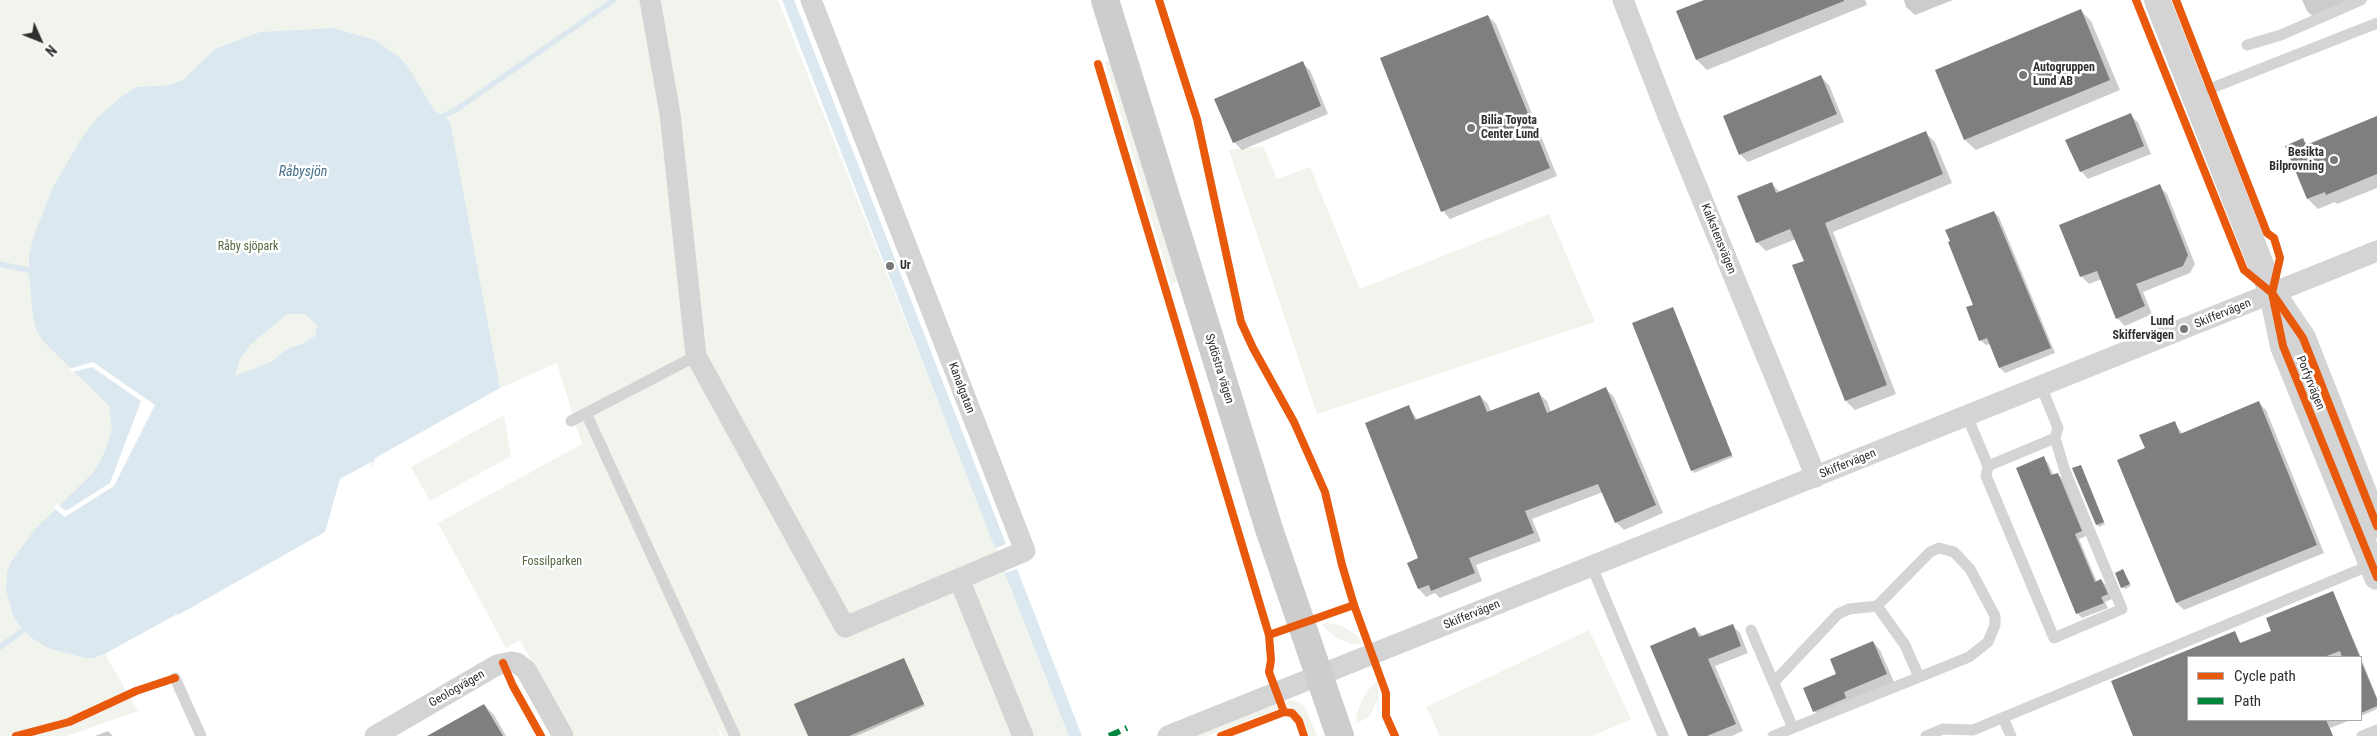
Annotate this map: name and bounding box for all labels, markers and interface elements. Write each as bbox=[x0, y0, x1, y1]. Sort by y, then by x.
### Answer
north arrow bbox=[15, 15, 65, 65]
text: N bbox=[42, 42, 60, 59]
place label: Autogruppen Lund AB bbox=[2033, 61, 2095, 89]
marker: Autogruppen Lund AB bbox=[2017, 69, 2029, 81]
place label: Bilia Toyota Center Lund bbox=[1481, 114, 1539, 142]
marker: Bilia Toyota Center Lund bbox=[1465, 122, 1477, 134]
place label: Besikta Bilprovning bbox=[2269, 146, 2324, 174]
marker: Besikta Bilprovning bbox=[2328, 154, 2340, 166]
water label: Råbysjön bbox=[279, 164, 327, 180]
street label: Kalkstensvägen bbox=[1697, 202, 1739, 276]
park label: Råby sjöpark bbox=[218, 240, 278, 254]
place label: Ur bbox=[900, 259, 911, 273]
marker: Ur bbox=[884, 260, 896, 272]
street label: Skiffervägen bbox=[2193, 296, 2253, 332]
place label: Lund Skiffervägen bbox=[2113, 315, 2174, 343]
marker: Lund Skiffervägen bbox=[2178, 323, 2190, 335]
street label: Sydöstra vägen bbox=[1202, 332, 1236, 406]
street label: Porfyrvägen bbox=[2293, 354, 2327, 412]
street label: Kanalgatan bbox=[945, 361, 977, 415]
street label: Skiffervägen bbox=[1818, 446, 1878, 482]
park label: Fossilparken bbox=[522, 555, 582, 569]
street label: Skiffervägen bbox=[1442, 597, 1502, 633]
legend bbox=[2187, 656, 2362, 721]
street label: Geologvägen bbox=[427, 667, 487, 711]
text: Cycle path bbox=[2234, 667, 2296, 685]
text: Path bbox=[2234, 692, 2261, 710]

